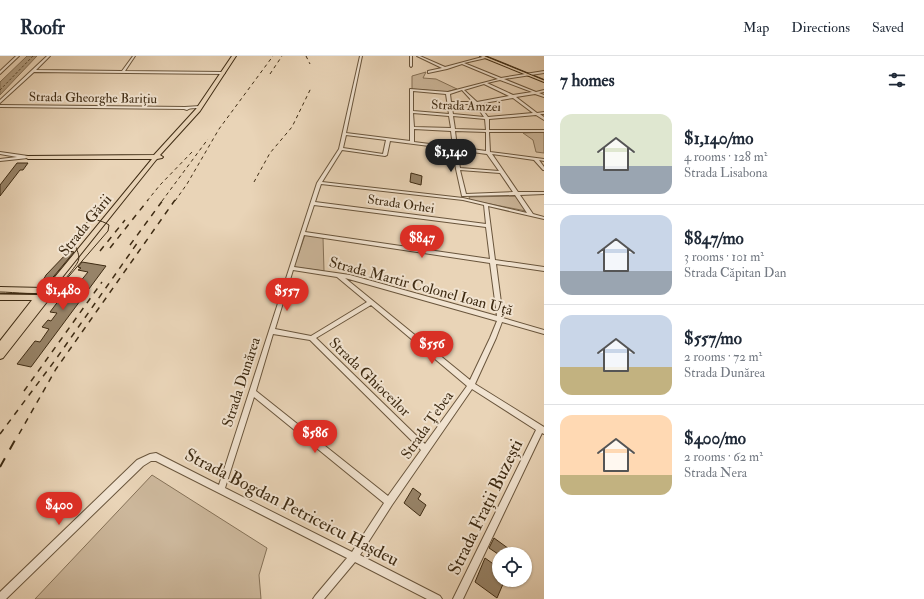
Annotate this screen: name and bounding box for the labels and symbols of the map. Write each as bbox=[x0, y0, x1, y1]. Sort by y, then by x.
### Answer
street label: Strada Gheorghe Barițiu bbox=[29, 89, 157, 107]
street label: Strada Amzei bbox=[431, 97, 502, 115]
pin: $1,140 bbox=[418, 139, 484, 173]
street label: Strada Gării bbox=[55, 191, 116, 260]
street label: Strada Orhei bbox=[366, 191, 436, 217]
pin: $847 bbox=[398, 225, 446, 259]
street label: Strada Martir Colonel Ioan Uță bbox=[327, 253, 516, 320]
pin: $1,480 bbox=[30, 277, 96, 311]
pin: $557 bbox=[263, 278, 311, 312]
pin: $556 bbox=[408, 331, 456, 365]
street label: Strada Dunărea bbox=[218, 334, 265, 430]
street label: Strada Ghioceilor bbox=[325, 334, 415, 421]
street label: Strada Țebea bbox=[397, 387, 458, 463]
pin: $586 bbox=[291, 420, 339, 454]
street label: Strada Frații Buzești bbox=[443, 435, 528, 579]
street label: Strada Bogdan Petriceicu Hașdeu bbox=[181, 443, 403, 572]
pin: $400 bbox=[35, 492, 83, 526]

